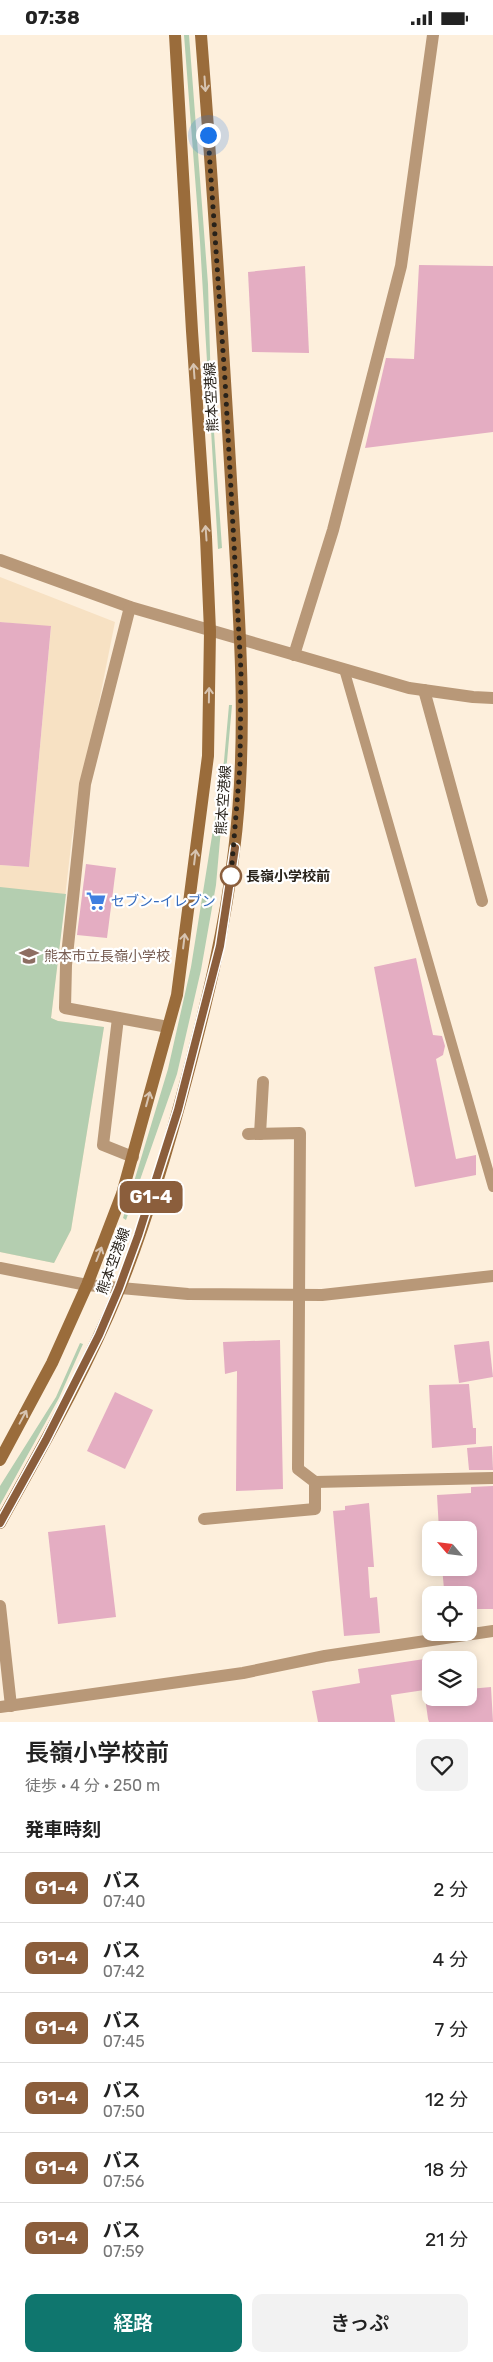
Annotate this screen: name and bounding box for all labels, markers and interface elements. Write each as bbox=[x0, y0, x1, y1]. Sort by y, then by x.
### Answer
text: 07:38 bbox=[25, 6, 80, 29]
one-way arrow bbox=[200, 75, 209, 91]
your location bbox=[196, 123, 221, 148]
street label: 熊本空港線 bbox=[201, 362, 222, 432]
one-way arrow bbox=[190, 363, 199, 379]
one-way arrow bbox=[201, 525, 211, 541]
one-way arrow bbox=[204, 688, 214, 704]
street label: 熊本空港線 bbox=[213, 765, 234, 836]
one-way arrow bbox=[190, 849, 200, 865]
marker: 長嶺小学校前 bbox=[220, 865, 242, 887]
place label: 長嶺小学校前 bbox=[246, 868, 330, 885]
supermarket icon: セブン-イレブン bbox=[85, 890, 107, 912]
place label: セブン-イレブン bbox=[111, 893, 216, 910]
one-way arrow bbox=[179, 933, 189, 949]
school or university icon: 熊本市立長嶺小学校 bbox=[18, 945, 40, 967]
place label: 熊本市立長嶺小学校 bbox=[44, 948, 170, 965]
one-way arrow bbox=[144, 1091, 154, 1107]
line badge: G1-4 bbox=[116, 1181, 186, 1213]
text: G1-4 bbox=[130, 1186, 172, 1208]
street label: 熊本空港線 bbox=[94, 1225, 133, 1297]
one-way arrow bbox=[95, 1246, 104, 1262]
one-way arrow bbox=[18, 1409, 28, 1424]
north arrow bbox=[422, 1521, 478, 1576]
map controls bbox=[422, 1521, 477, 1706]
button: locate bbox=[422, 1586, 477, 1641]
button: layers bbox=[422, 1651, 477, 1706]
text: 長嶺小学校前 bbox=[25, 1739, 169, 1767]
button: heart bbox=[416, 1739, 468, 1791]
text: 徒歩 · 4 分 · 250 m bbox=[25, 1776, 160, 1795]
text: 発車時刻 bbox=[25, 1818, 101, 1841]
text: バス bbox=[103, 1869, 141, 1892]
text: G1-4 bbox=[35, 1877, 78, 1899]
text: 2 分 bbox=[433, 1878, 468, 1901]
text: 07:40 bbox=[103, 1892, 145, 1911]
text: バス bbox=[103, 1939, 141, 1962]
text: G1-4 bbox=[35, 1947, 78, 1969]
text: 4 分 bbox=[433, 1948, 468, 1971]
text: 07:42 bbox=[103, 1962, 145, 1981]
text: バス bbox=[103, 2009, 141, 2032]
text: G1-4 bbox=[35, 2017, 78, 2039]
text: 7 分 bbox=[435, 2018, 468, 2041]
text: 07:45 bbox=[103, 2032, 145, 2051]
text: バス bbox=[103, 2079, 141, 2102]
text: G1-4 bbox=[35, 2087, 78, 2109]
text: 12 分 bbox=[425, 2088, 468, 2111]
text: 07:50 bbox=[103, 2102, 145, 2121]
text: バス bbox=[103, 2149, 141, 2172]
text: G1-4 bbox=[35, 2157, 78, 2179]
text: 18 分 bbox=[424, 2158, 468, 2181]
text: 07:56 bbox=[103, 2172, 144, 2191]
text: バス bbox=[103, 2219, 141, 2242]
text: G1-4 bbox=[35, 2227, 78, 2249]
text: 21 分 bbox=[425, 2228, 468, 2251]
text: 07:59 bbox=[103, 2242, 144, 2261]
button: 経路 bbox=[25, 2294, 242, 2352]
button: きっぷ bbox=[252, 2294, 468, 2352]

